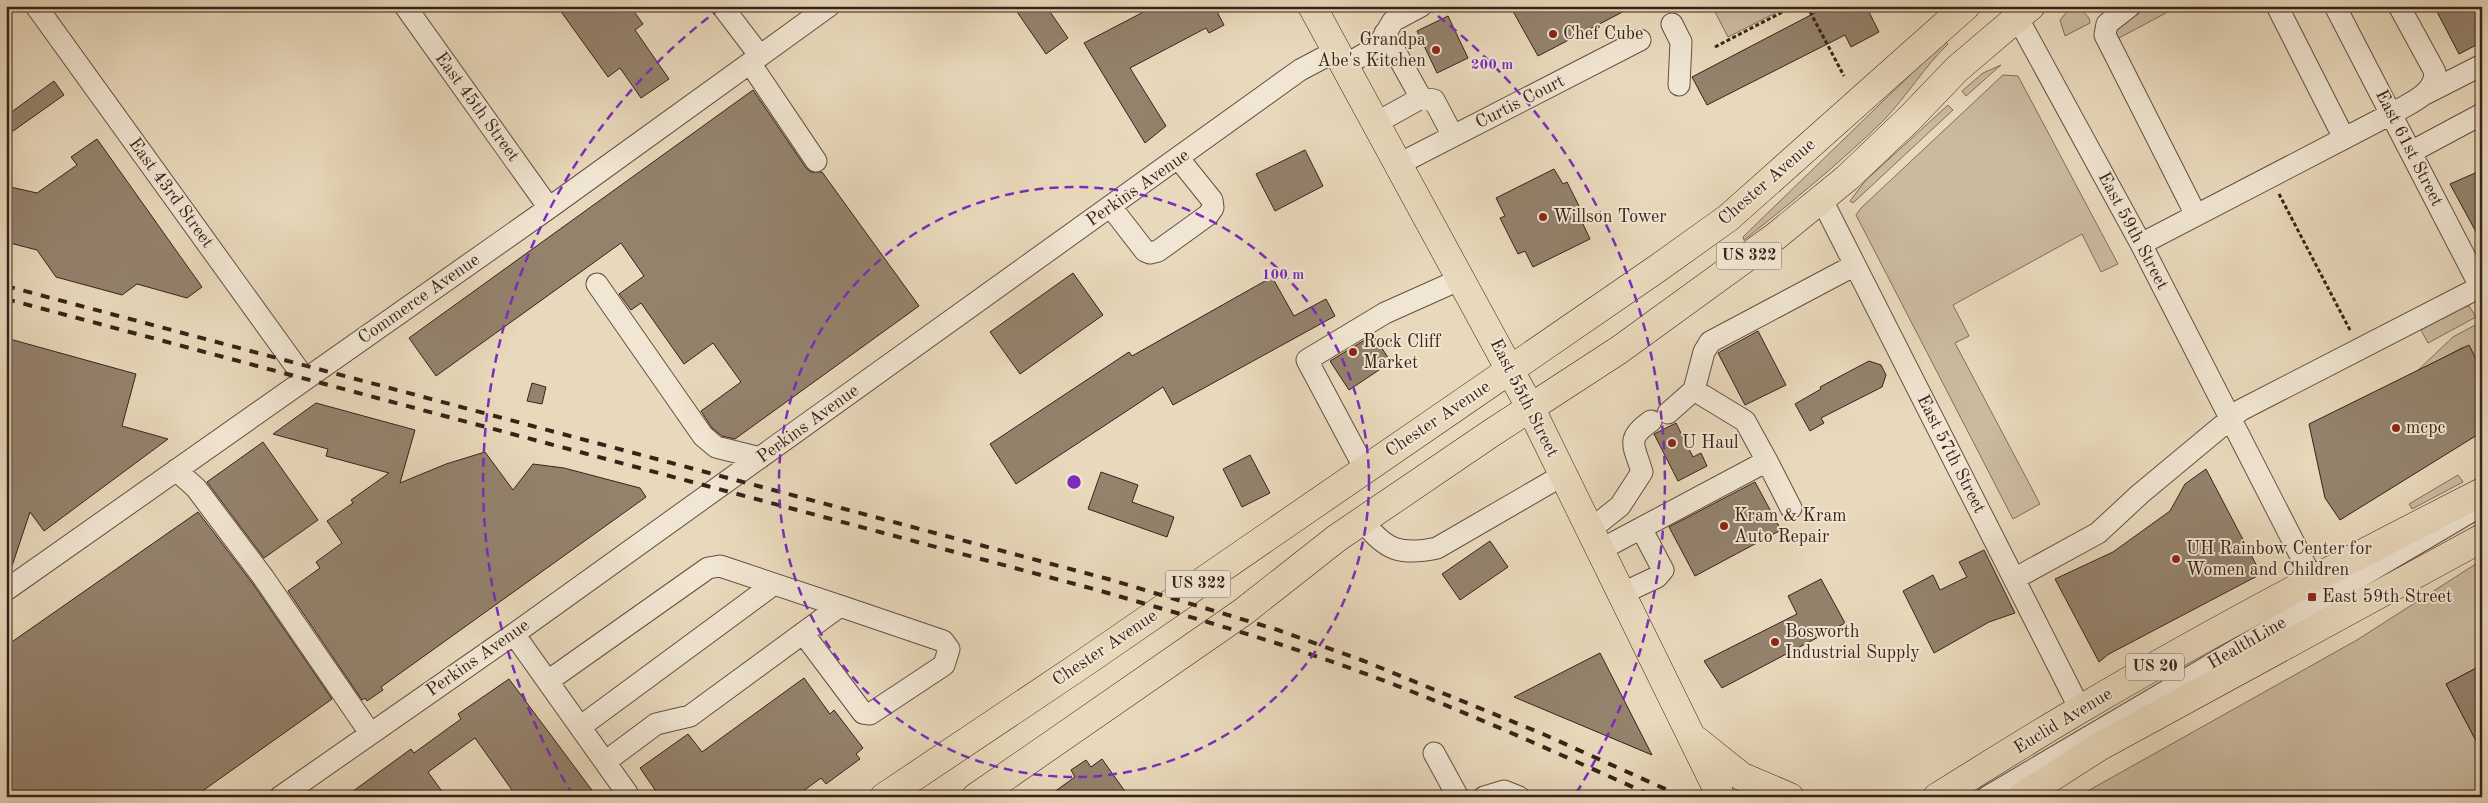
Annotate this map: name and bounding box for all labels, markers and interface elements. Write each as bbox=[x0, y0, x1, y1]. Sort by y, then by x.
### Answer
place label: Chef Cube bbox=[1563, 25, 1643, 43]
marker: Chef Cube bbox=[1547, 28, 1559, 40]
place label: Grandpa Abe's Kitchen bbox=[1317, 31, 1426, 70]
marker: Grandpa Abe's Kitchen bbox=[1430, 44, 1442, 56]
street label: East 45th Street bbox=[431, 49, 523, 165]
text: 200 m bbox=[1471, 58, 1513, 73]
street label: Curtis Court bbox=[1473, 72, 1567, 132]
street label: East 61st Street bbox=[2372, 87, 2446, 209]
street label: East 43rd Street bbox=[125, 135, 217, 251]
street label: Chester Avenue bbox=[1715, 135, 1819, 229]
street label: Perkins Avenue bbox=[1083, 146, 1193, 230]
street label: East 59th Street bbox=[2094, 169, 2172, 293]
place label: Willson Tower bbox=[1553, 208, 1667, 226]
marker: Willson Tower bbox=[1537, 211, 1549, 223]
road number: US 322 bbox=[1716, 242, 1782, 270]
street label: Commerce Avenue bbox=[355, 250, 483, 348]
text: 100 m bbox=[1262, 268, 1304, 283]
place label: Rock Cliff Market bbox=[1363, 333, 1442, 372]
street label: East 55th Street bbox=[1486, 336, 1562, 460]
marker: Rock Cliff Market bbox=[1347, 346, 1359, 358]
street label: Chester Avenue bbox=[1382, 377, 1494, 461]
street label: Perkins Avenue bbox=[754, 381, 862, 467]
street label: East 57th Street bbox=[1913, 392, 1989, 516]
place label: mcpc bbox=[2406, 419, 2445, 437]
marker: mcpc bbox=[2390, 422, 2402, 434]
place label: U Haul bbox=[1682, 434, 1739, 452]
marker: U Haul bbox=[1666, 437, 1678, 449]
centre of rings bbox=[1065, 473, 1083, 491]
place label: Kram & Kram Auto Repair bbox=[1734, 507, 1847, 546]
marker: Kram & Kram Auto Repair bbox=[1718, 520, 1730, 532]
place label: UH Rainbow Center for Women and Children bbox=[2186, 540, 2372, 579]
marker: UH Rainbow Center for Women and Children bbox=[2170, 553, 2182, 565]
road number: US 322 bbox=[1166, 570, 1230, 598]
place label: East 59th Street bbox=[2322, 588, 2452, 606]
marker: East 59th Street bbox=[2306, 591, 2318, 603]
street label: Chester Avenue bbox=[1049, 606, 1161, 690]
street label: HealthLine bbox=[2205, 613, 2289, 673]
street label: Perkins Avenue bbox=[423, 616, 533, 700]
place label: Bosworth Industrial Supply bbox=[1785, 623, 1920, 662]
marker: Bosworth Industrial Supply bbox=[1769, 636, 1781, 648]
road number: US 20 bbox=[2126, 654, 2184, 680]
street label: Euclid Avenue bbox=[2011, 685, 2115, 757]

